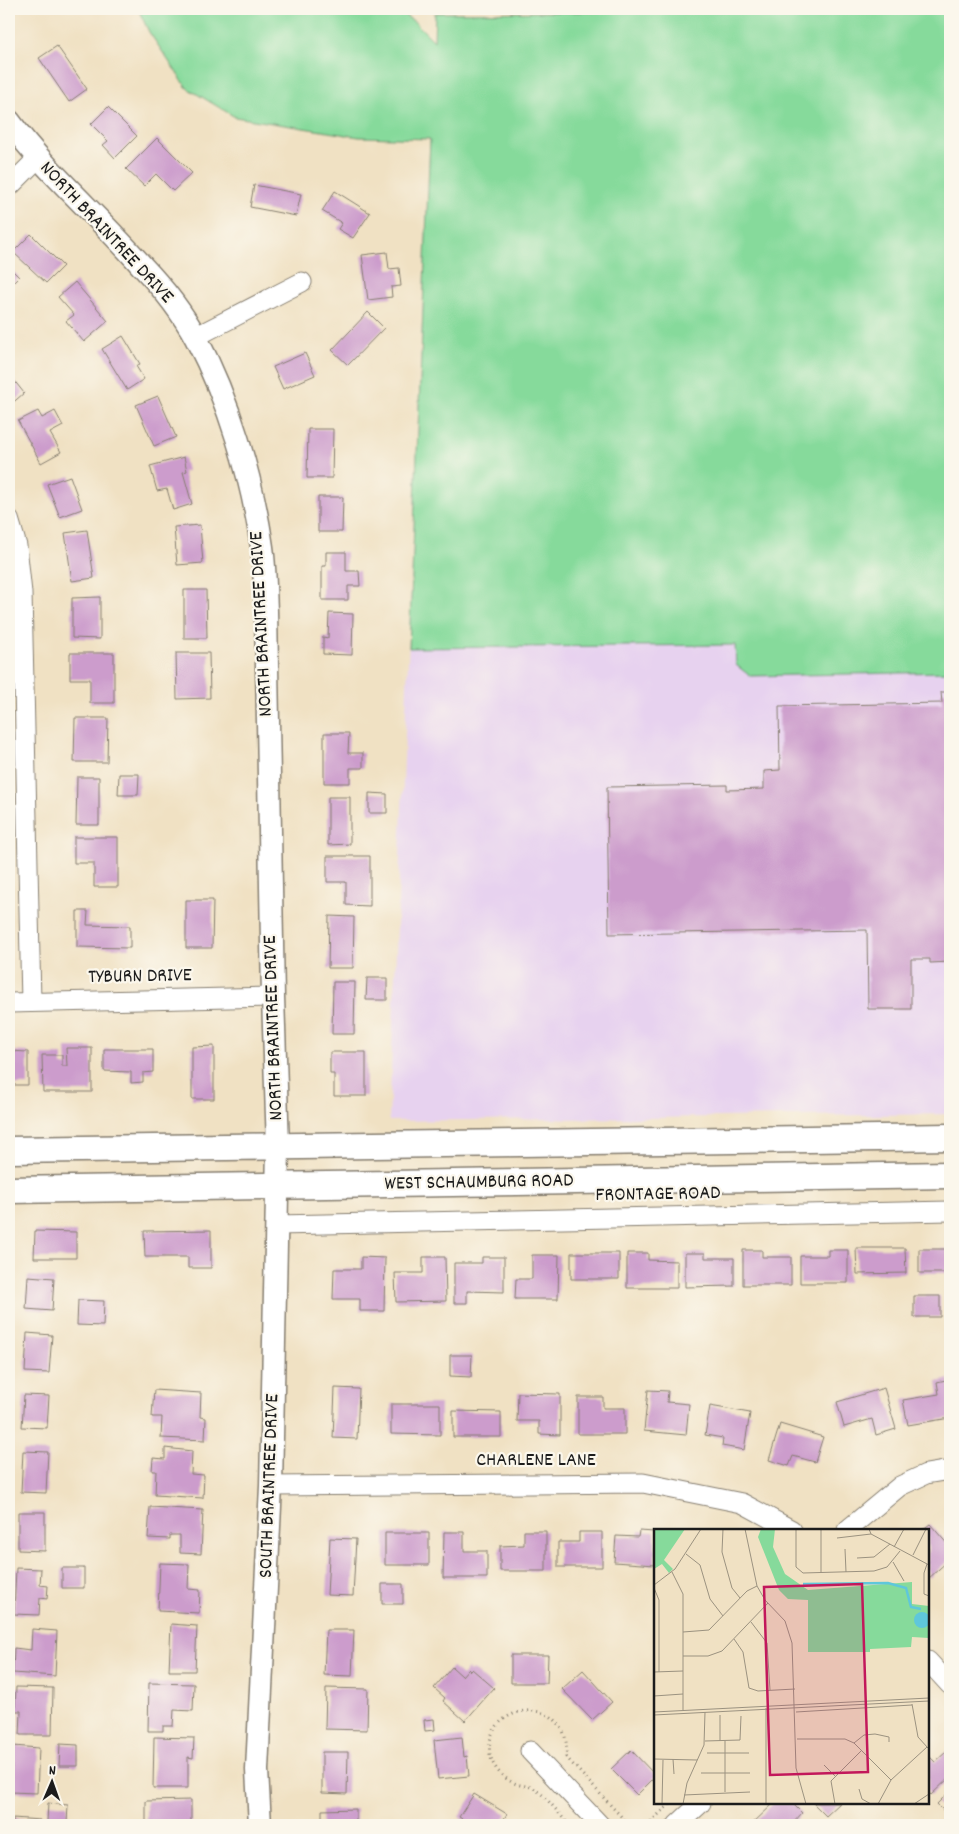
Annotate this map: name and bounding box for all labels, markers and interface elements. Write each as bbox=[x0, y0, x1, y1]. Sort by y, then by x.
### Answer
street label: NORTH BRAINTREE DRIVE bbox=[32, 156, 180, 310]
street label: NORTH BRAINTREE DRIVE bbox=[243, 531, 281, 717]
street label: NORTH BRAINTREE DRIVE bbox=[257, 935, 291, 1121]
street label: TYBURN DRIVE bbox=[88, 962, 192, 992]
street label: WEST SCHAUMBURG ROAD bbox=[384, 1167, 574, 1199]
street label: FRONTAGE ROAD bbox=[595, 1180, 721, 1210]
street label: SOUTH BRAINTREE DRIVE bbox=[253, 1393, 287, 1579]
street label: CHARLENE LANE bbox=[476, 1447, 596, 1475]
inset map bbox=[654, 1529, 929, 1804]
north arrow bbox=[28, 1756, 78, 1806]
text: N bbox=[49, 1761, 56, 1781]

